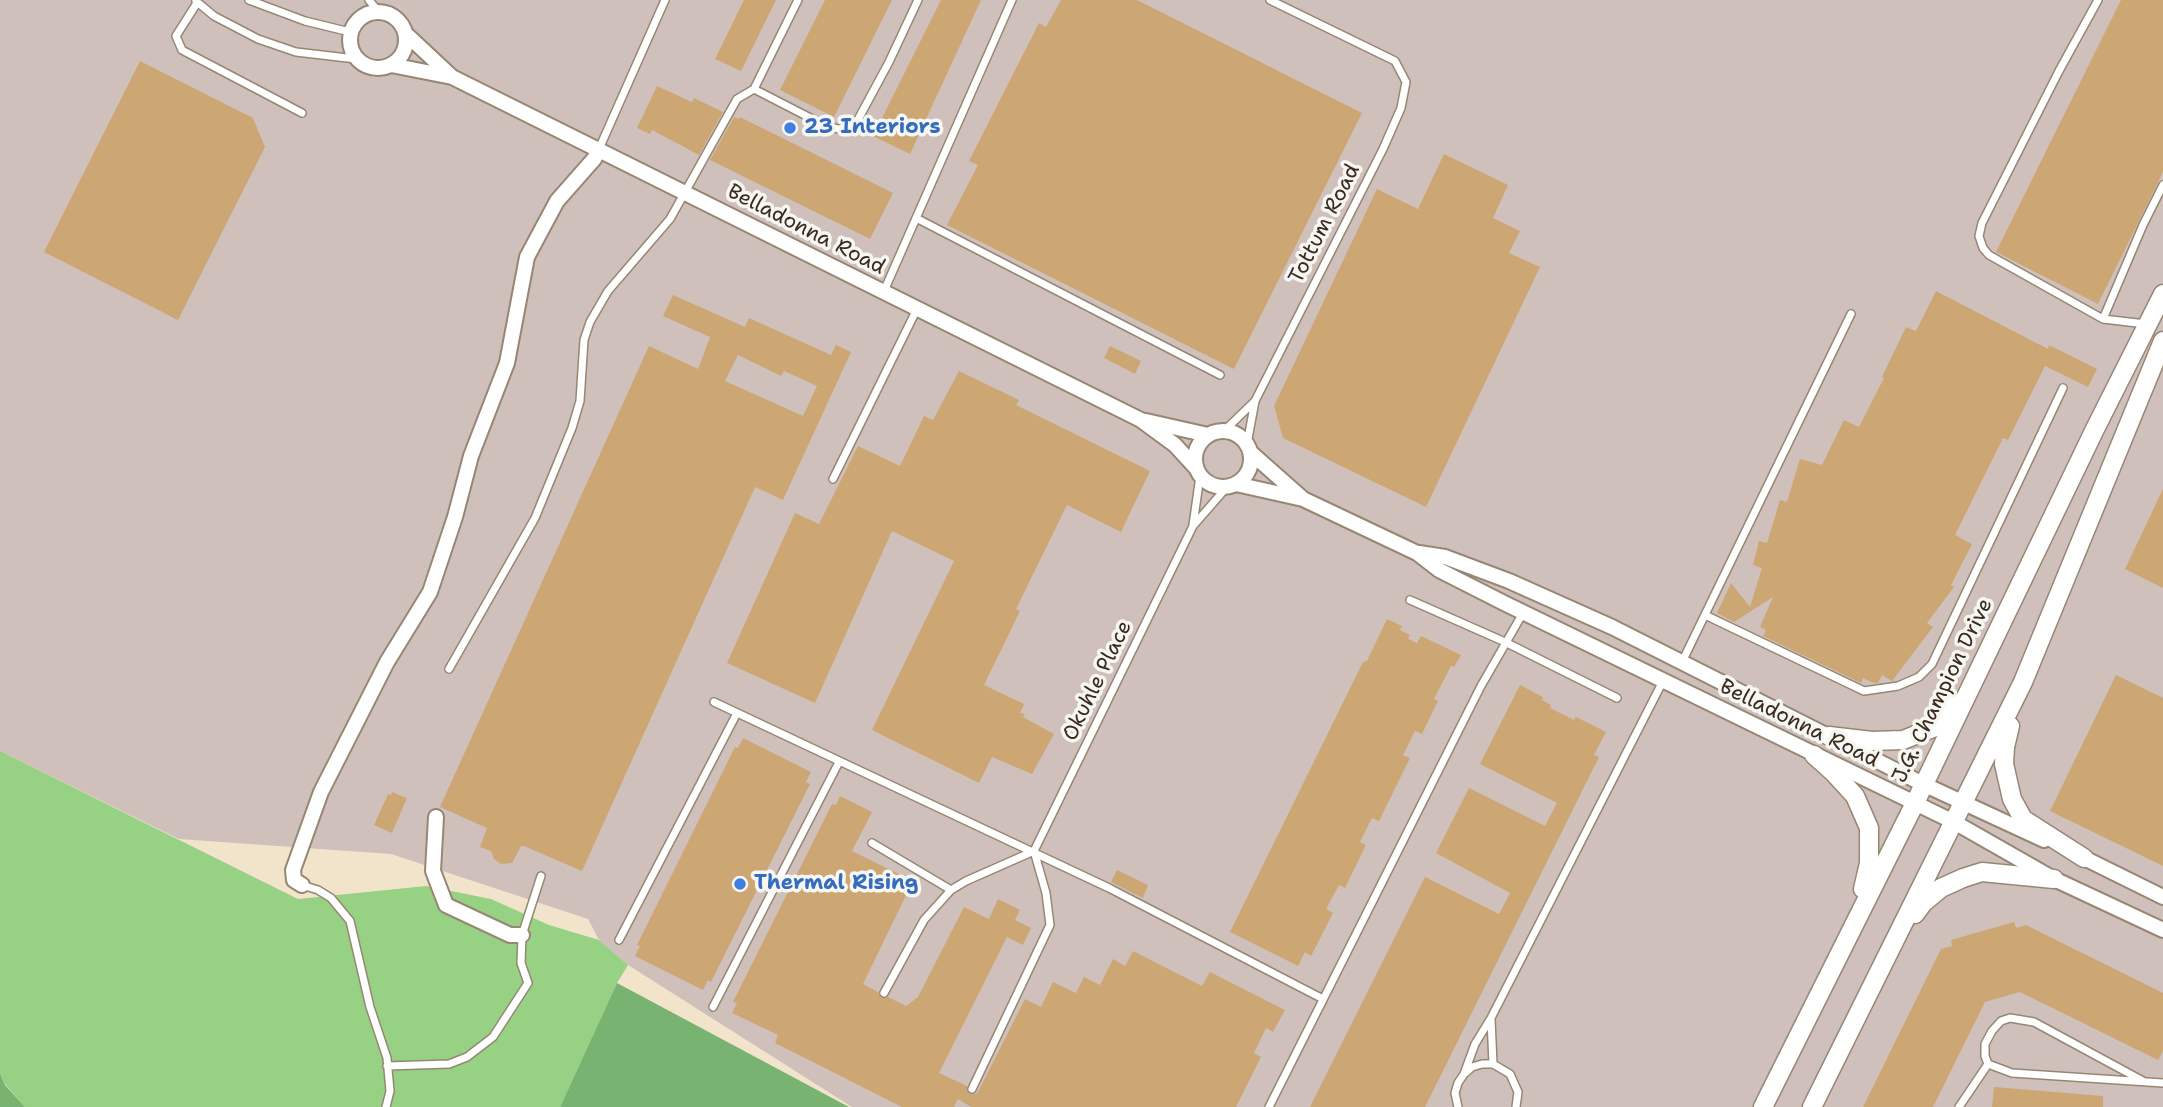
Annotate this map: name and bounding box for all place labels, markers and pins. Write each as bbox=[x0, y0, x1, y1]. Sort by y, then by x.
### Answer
place label: 23 Interiors bbox=[804, 115, 940, 141]
marker: 23 Interiors bbox=[782, 120, 798, 136]
place label: Thermal Rising bbox=[754, 871, 918, 897]
marker: Thermal Rising bbox=[732, 876, 748, 892]

